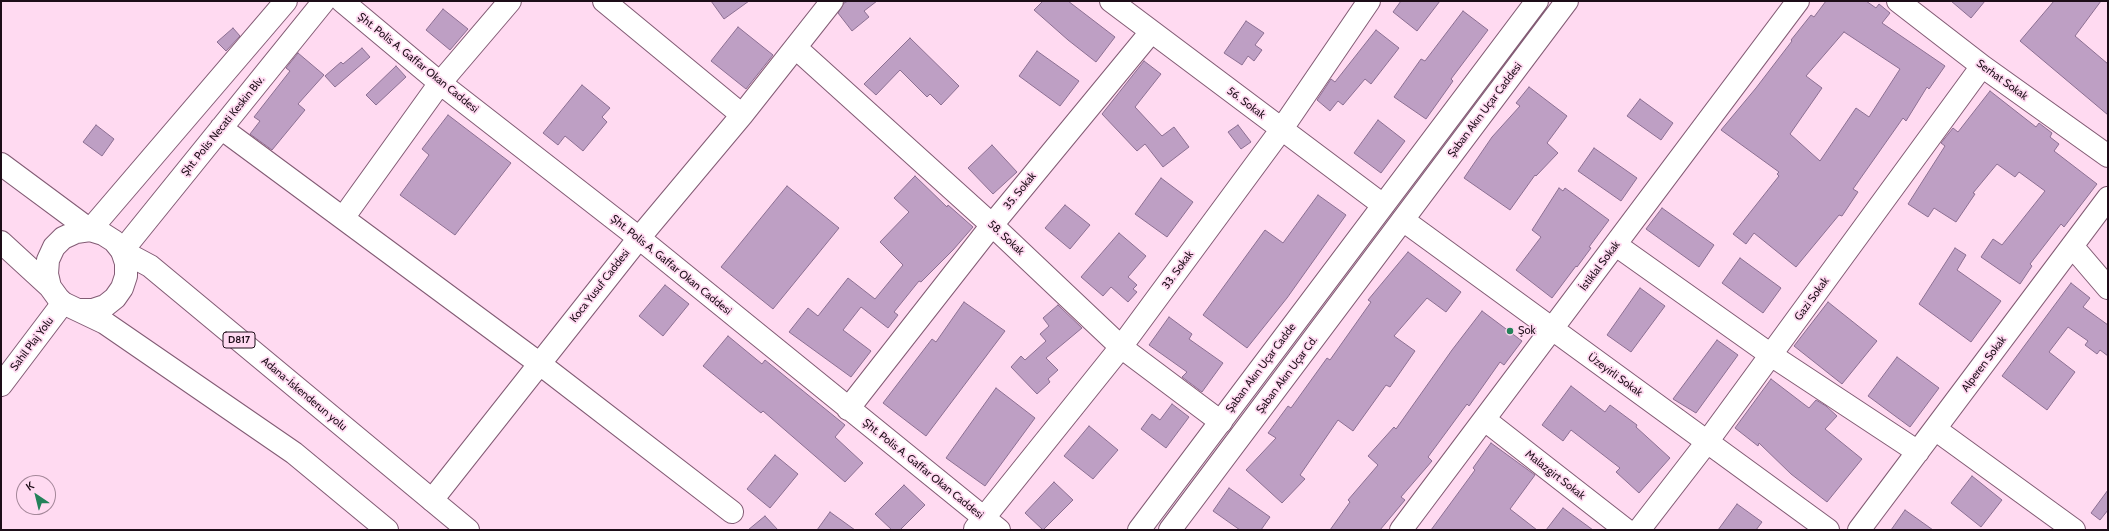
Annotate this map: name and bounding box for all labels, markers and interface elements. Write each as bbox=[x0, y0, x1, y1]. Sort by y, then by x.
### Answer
street label: Şht. Polis A. Gaffar Okan Caddesi bbox=[355, 10, 481, 116]
street label: Serhat Sokak bbox=[1974, 57, 2030, 103]
street label: Şaban Akın Uçar Caddesi bbox=[1445, 60, 1525, 160]
street label: Şht. Polis Necati Keskin Blv. bbox=[178, 73, 268, 179]
street label: 56. Sokak bbox=[1224, 84, 1268, 122]
street label: 35. Sokak bbox=[1001, 170, 1039, 212]
street label: Şht. Polis A. Gaffar Okan Caddesi bbox=[608, 212, 734, 318]
street label: 58. Sokak bbox=[985, 218, 1027, 258]
street label: İstiklal Sokak bbox=[1577, 239, 1623, 293]
street label: Koca Yusuf Caddesi bbox=[567, 247, 633, 325]
street label: 33. Sokak bbox=[1160, 248, 1196, 292]
street label: Gazi Sokak bbox=[1792, 275, 1832, 323]
street label: Sahil Plaj Yolu bbox=[8, 315, 56, 373]
street label: Şaban Akın Uçar Cadde bbox=[1223, 321, 1299, 415]
place label: Şok bbox=[1518, 324, 1535, 338]
marker: Şok bbox=[1505, 326, 1515, 336]
road number: D817 bbox=[223, 332, 255, 348]
street label: Şaban Akın Uçar Cd. bbox=[1254, 334, 1320, 416]
street label: Alperen Sokak bbox=[1959, 334, 2009, 394]
street label: Üzeyirli Sokak bbox=[1585, 351, 1645, 399]
street label: Adana-İskenderun yolu bbox=[259, 354, 349, 434]
street label: Şht. Polis A. Gaffar Okan Caddesi bbox=[860, 416, 986, 522]
street label: Malazgirt Sokak bbox=[1522, 448, 1588, 502]
north arrow bbox=[16, 475, 56, 515]
text: K bbox=[23, 478, 37, 494]

